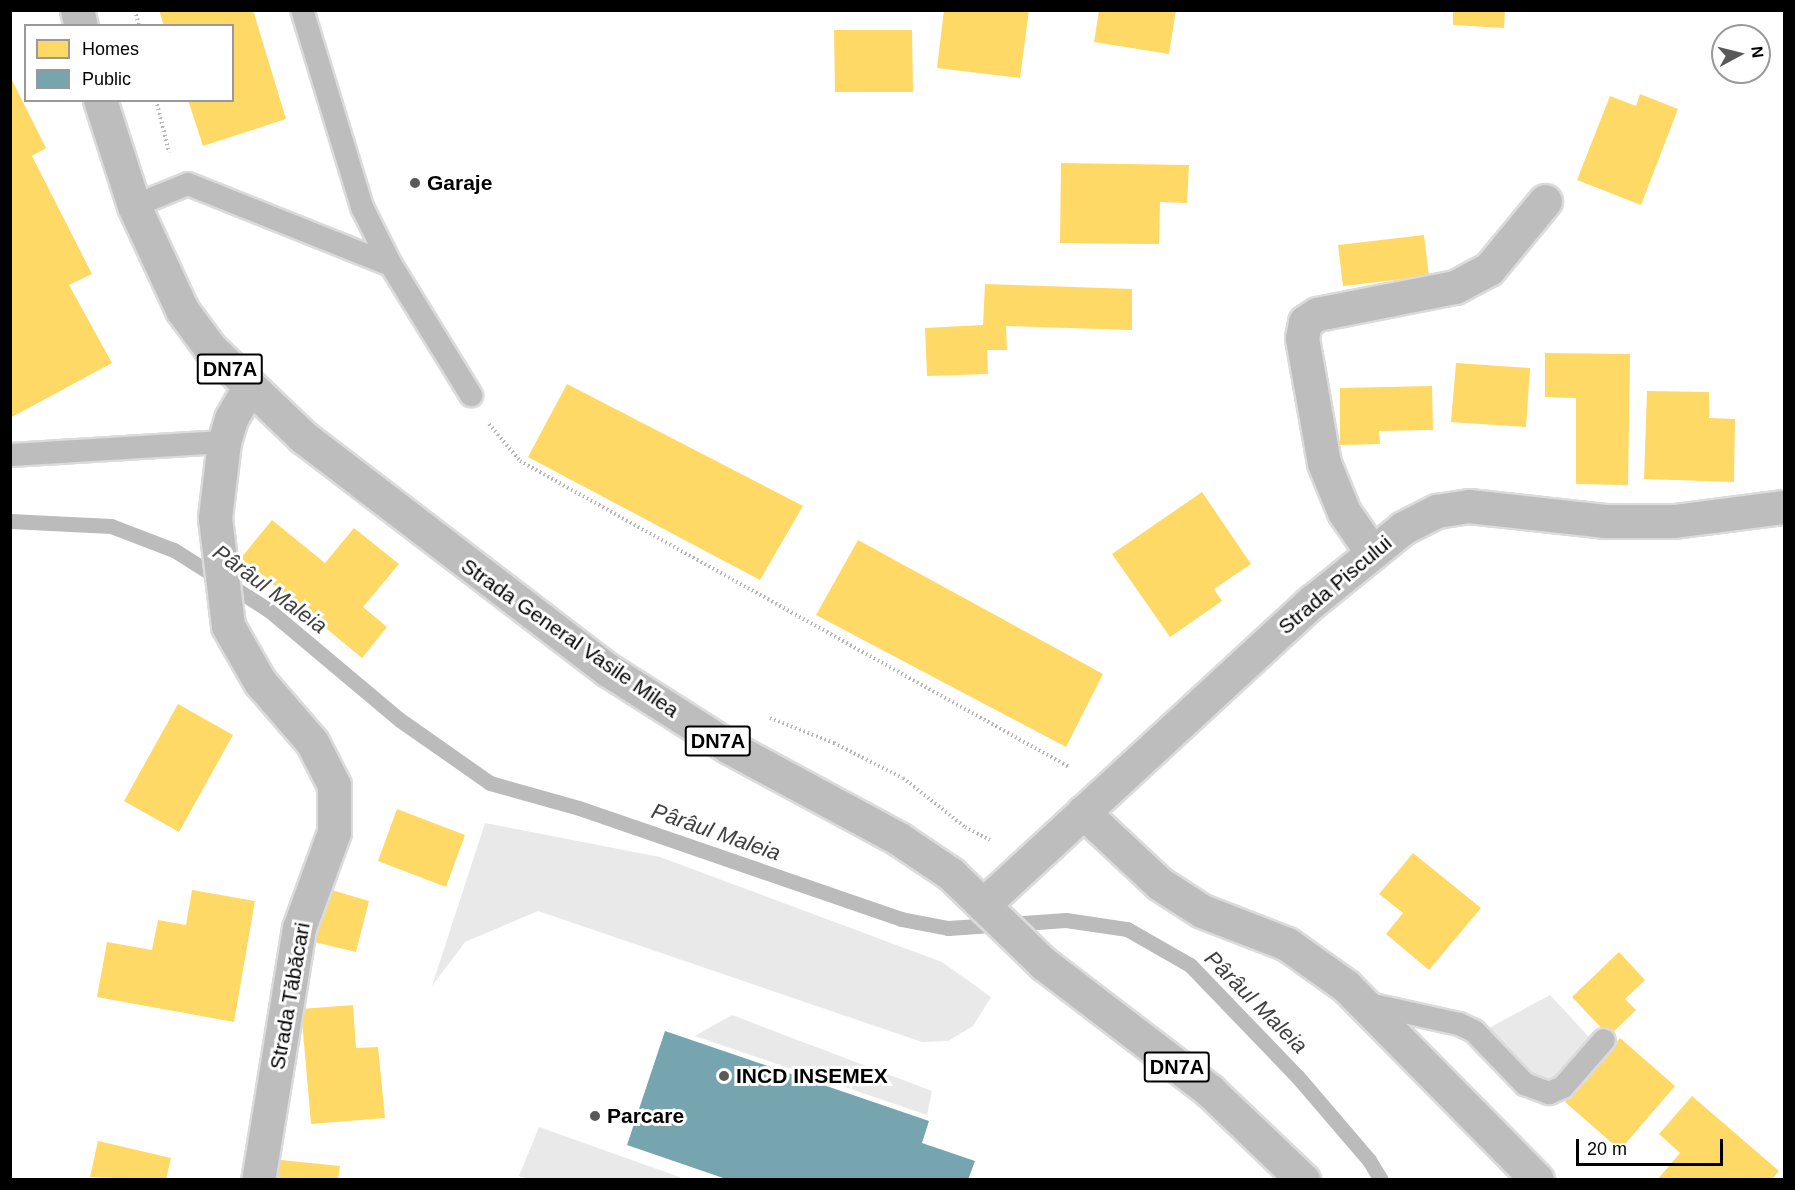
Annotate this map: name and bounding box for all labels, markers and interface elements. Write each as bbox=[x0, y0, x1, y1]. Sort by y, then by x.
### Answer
legend bbox=[24, 24, 234, 102]
north arrow bbox=[1711, 24, 1771, 84]
text: Homes bbox=[82, 39, 139, 59]
text: N bbox=[1748, 45, 1767, 59]
text: Public bbox=[82, 69, 131, 89]
place label: Garaje bbox=[427, 170, 492, 196]
marker: Garaje bbox=[408, 176, 422, 190]
road number: DN7A bbox=[196, 352, 264, 386]
street label: Strada Piscului bbox=[1273, 530, 1397, 640]
water label: Pârâul Maleia bbox=[208, 539, 332, 639]
street label: Strada General Vasile Milea bbox=[456, 553, 684, 723]
road number: DN7A bbox=[684, 724, 752, 758]
water label: Pârâul Maleia bbox=[648, 798, 784, 866]
street label: Strada Tăbăcari bbox=[265, 920, 315, 1072]
water label: Pârâul Maleia bbox=[1199, 945, 1313, 1059]
road number: DN7A bbox=[1142, 1050, 1212, 1084]
place label: INCD INSEMEX bbox=[736, 1063, 888, 1089]
marker: INCD INSEMEX bbox=[717, 1069, 731, 1083]
place label: Parcare bbox=[607, 1103, 684, 1129]
marker: Parcare bbox=[588, 1109, 602, 1123]
scale bar bbox=[1579, 1127, 1726, 1165]
text: 20 m bbox=[1587, 1139, 1627, 1159]

